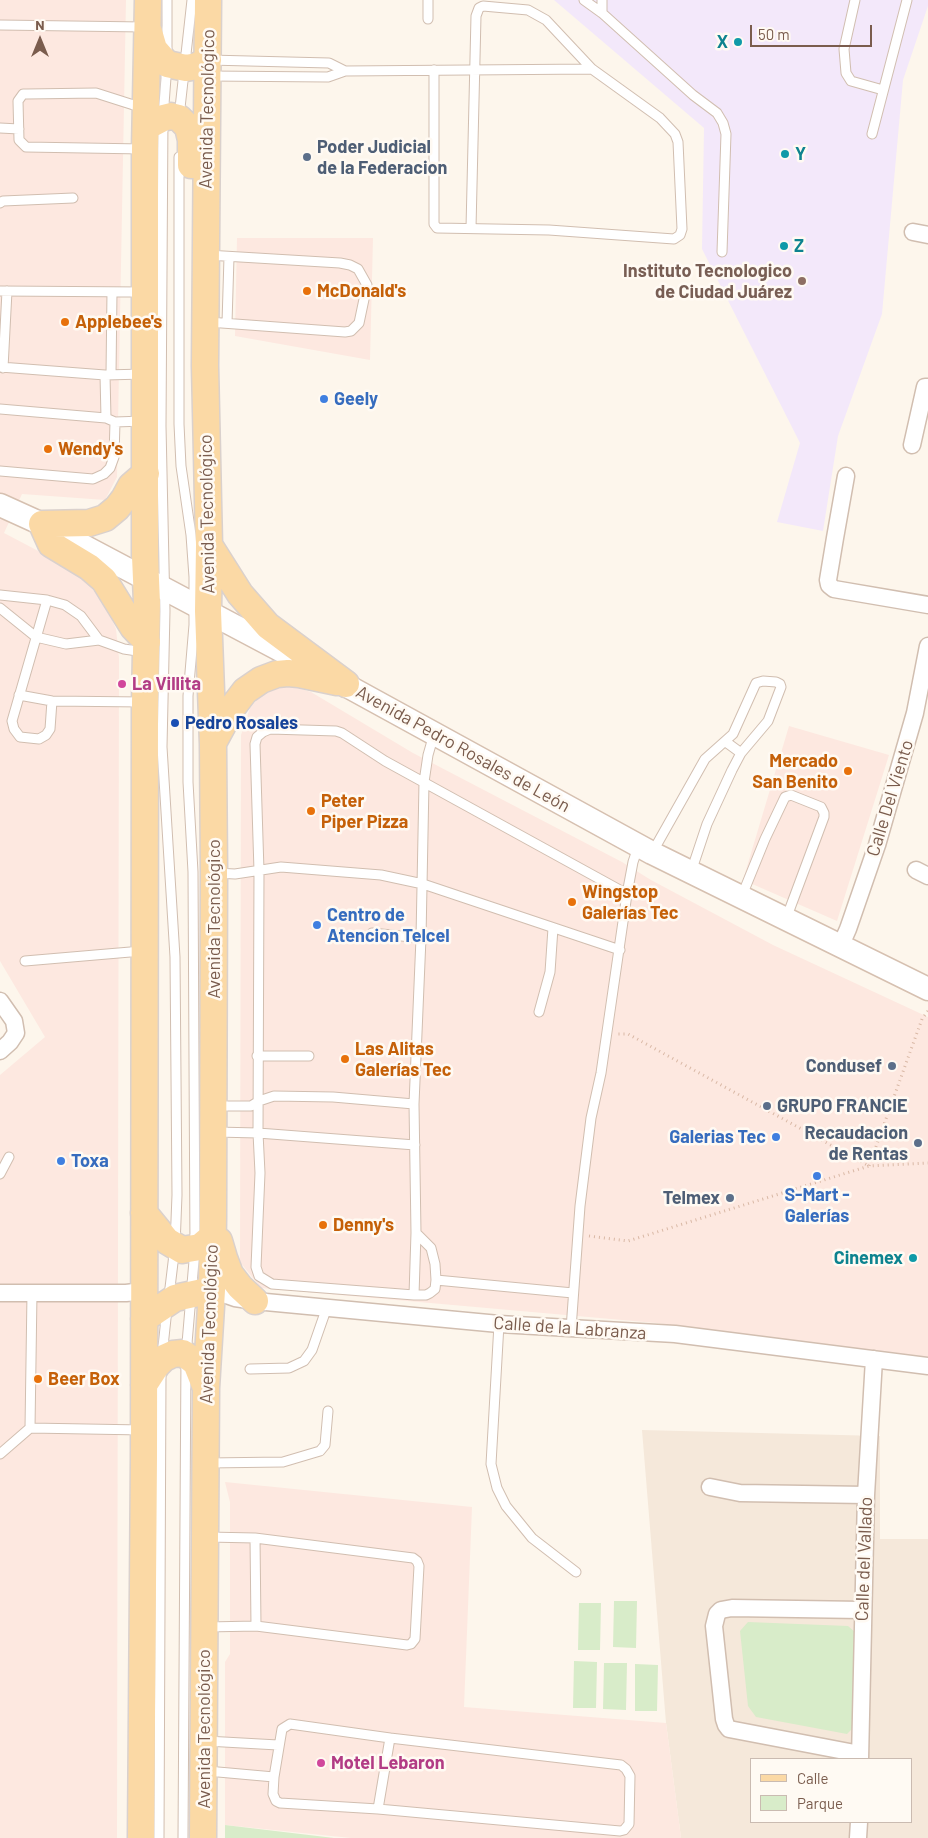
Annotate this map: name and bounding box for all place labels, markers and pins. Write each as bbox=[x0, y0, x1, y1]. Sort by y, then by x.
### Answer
place label: X bbox=[717, 31, 728, 53]
marker: X bbox=[732, 36, 744, 48]
place label: Poder Judicial de la Federacion bbox=[317, 136, 447, 178]
place label: Y bbox=[795, 143, 806, 165]
marker: Y bbox=[779, 148, 791, 160]
marker: Poder Judicial de la Federacion bbox=[301, 151, 313, 163]
place label: Z bbox=[794, 235, 804, 257]
marker: Z bbox=[778, 240, 790, 252]
place label: Instituto Tecnologico de Ciudad Juárez bbox=[623, 260, 792, 302]
marker: Instituto Tecnologico de Ciudad Juárez bbox=[796, 275, 808, 287]
place label: McDonald's bbox=[317, 280, 406, 302]
marker: McDonald's bbox=[301, 285, 313, 297]
place label: Applebee's bbox=[75, 311, 162, 333]
marker: Applebee's bbox=[59, 316, 71, 328]
place label: Geely bbox=[334, 388, 378, 410]
marker: Geely bbox=[318, 393, 330, 405]
place label: Wendy's bbox=[58, 438, 123, 460]
marker: Wendy's bbox=[42, 443, 54, 455]
place label: La Villita bbox=[132, 673, 201, 695]
marker: La Villita bbox=[116, 678, 128, 690]
place label: Pedro Rosales bbox=[185, 712, 298, 734]
marker: Pedro Rosales bbox=[169, 717, 181, 729]
place label: Mercado San Benito bbox=[752, 750, 838, 792]
marker: Mercado San Benito bbox=[842, 765, 854, 777]
place label: Peter Piper Pizza bbox=[321, 790, 408, 832]
marker: Peter Piper Pizza bbox=[305, 805, 317, 817]
place label: Wingstop Galerías Tec bbox=[582, 881, 678, 924]
marker: Wingstop Galerías Tec bbox=[566, 896, 578, 908]
place label: Centro de Atencion Telcel bbox=[327, 904, 450, 946]
marker: Centro de Atencion Telcel bbox=[311, 919, 323, 931]
place label: Las Alitas Galerías Tec bbox=[355, 1038, 451, 1080]
marker: Las Alitas Galerías Tec bbox=[339, 1053, 351, 1065]
place label: Condusef bbox=[806, 1055, 882, 1077]
marker: Condusef bbox=[886, 1060, 898, 1072]
place label: GRUPO FRANCIE bbox=[777, 1095, 908, 1117]
marker: GRUPO FRANCIE bbox=[761, 1100, 773, 1112]
place label: Recaudacion de Rentas bbox=[804, 1122, 908, 1164]
place label: Galerias Tec bbox=[669, 1126, 766, 1148]
marker: Galerias Tec bbox=[770, 1131, 782, 1143]
marker: Recaudacion de Rentas bbox=[912, 1137, 924, 1149]
place label: Toxa bbox=[71, 1150, 109, 1172]
marker: Toxa bbox=[55, 1155, 67, 1167]
marker: S-Mart - Galerías bbox=[811, 1170, 823, 1182]
place label: S-Mart - Galerías bbox=[784, 1184, 850, 1226]
place label: Telmex bbox=[663, 1187, 720, 1209]
marker: Telmex bbox=[724, 1192, 736, 1204]
place label: Denny's bbox=[333, 1214, 394, 1236]
marker: Denny's bbox=[317, 1219, 329, 1231]
place label: Cinemex bbox=[834, 1247, 903, 1269]
marker: Cinemex bbox=[907, 1252, 919, 1264]
place label: Beer Box bbox=[48, 1368, 120, 1390]
marker: Beer Box bbox=[32, 1373, 44, 1385]
place label: Motel Lebaron bbox=[331, 1752, 445, 1774]
marker: Motel Lebaron bbox=[315, 1757, 327, 1769]

